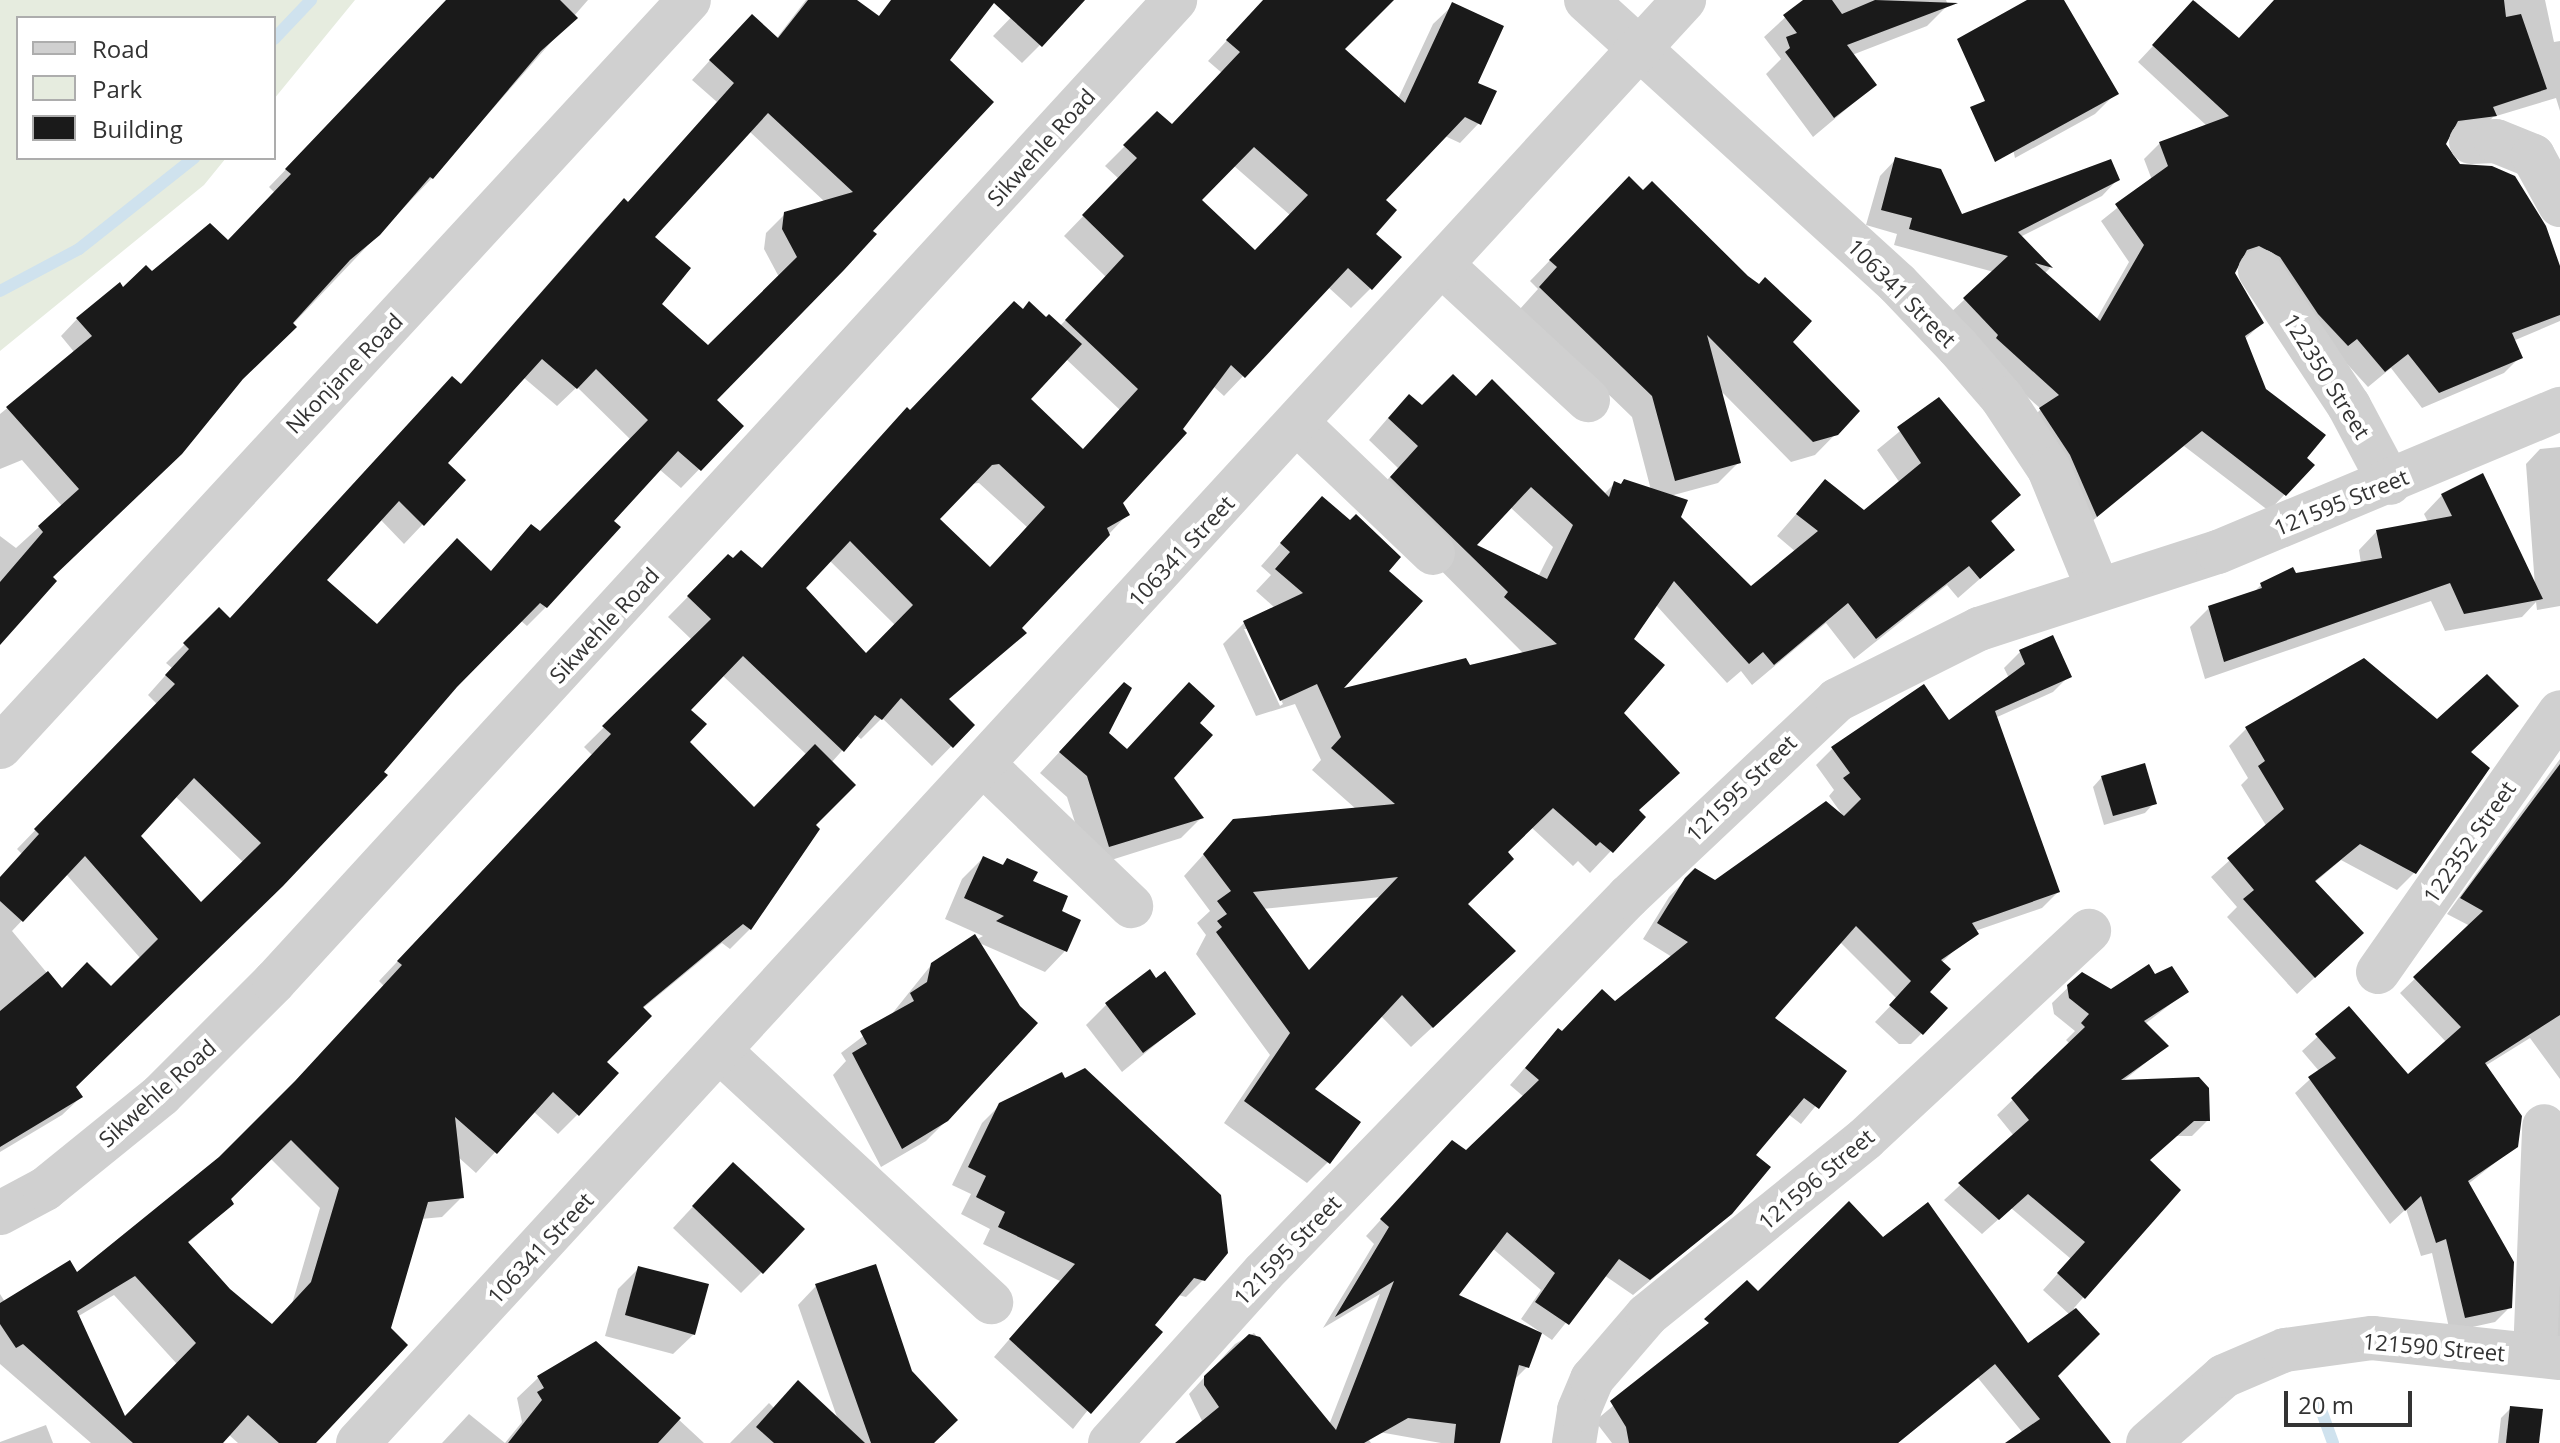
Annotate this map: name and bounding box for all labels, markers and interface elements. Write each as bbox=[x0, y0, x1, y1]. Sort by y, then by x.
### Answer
legend bbox=[16, 16, 276, 160]
text: Road bbox=[92, 32, 149, 65]
text: Park bbox=[92, 72, 142, 105]
street label: Sikwehle Road bbox=[982, 83, 1100, 211]
text: Building bbox=[92, 112, 183, 145]
street label: 106341 Street bbox=[1842, 233, 1962, 353]
street label: Nkonjane Road bbox=[280, 307, 408, 439]
street label: 122350 Street bbox=[2278, 309, 2376, 443]
street label: 121595 Street bbox=[2270, 463, 2412, 541]
street label: 106341 Street bbox=[1123, 490, 1239, 612]
street label: Sikwehle Road bbox=[544, 562, 664, 688]
street label: 121595 Street bbox=[1681, 729, 1801, 847]
street label: 122352 Street bbox=[2417, 776, 2521, 908]
street label: Sikwehle Road bbox=[93, 1034, 221, 1152]
street label: 121596 Street bbox=[1753, 1123, 1879, 1235]
street label: 106341 Street bbox=[482, 1187, 598, 1309]
street label: 121595 Street bbox=[1228, 1190, 1346, 1310]
street label: 121590 Street bbox=[2362, 1328, 2506, 1366]
scale bar bbox=[2288, 1375, 2416, 1425]
text: 20 m bbox=[2298, 1388, 2354, 1421]

